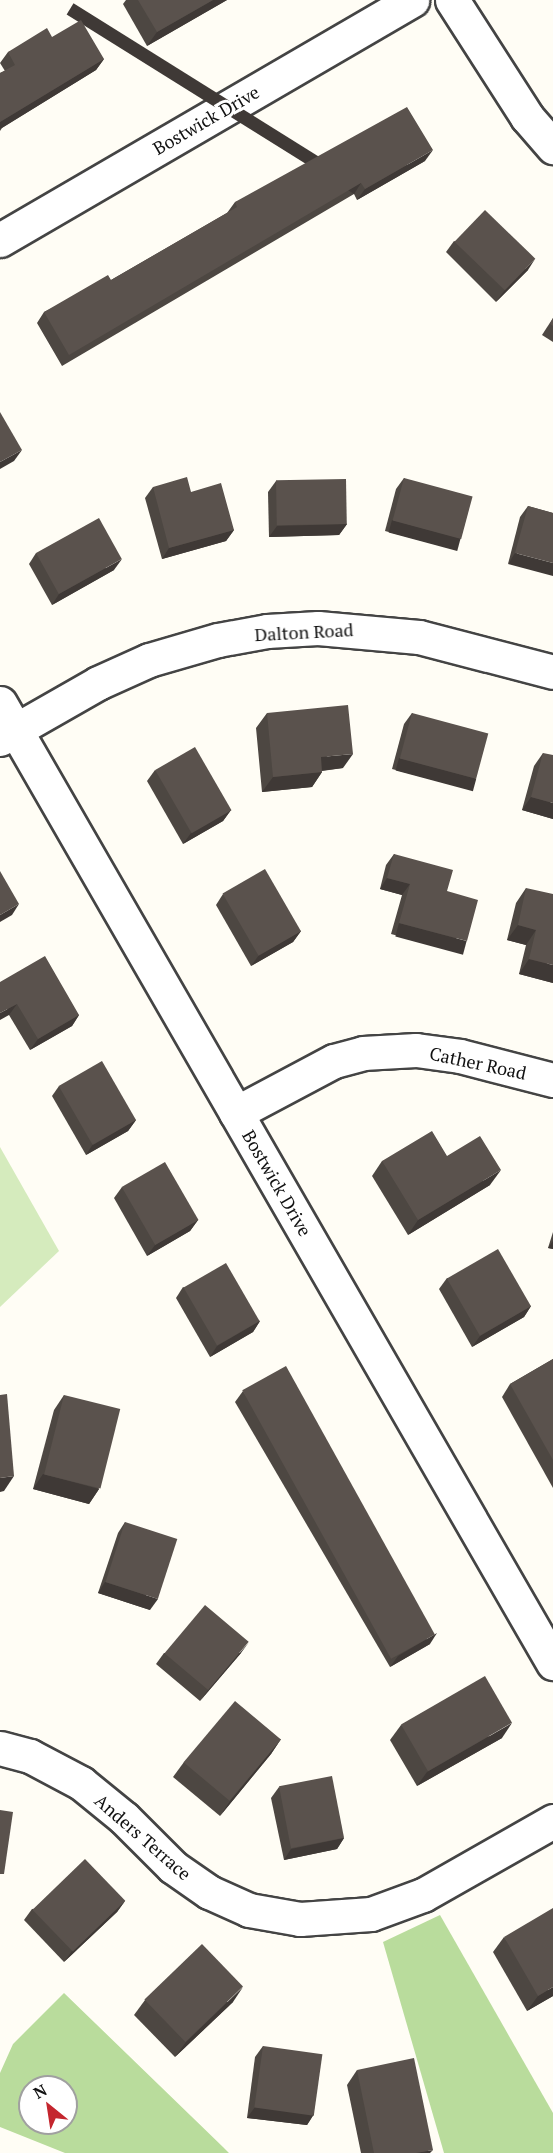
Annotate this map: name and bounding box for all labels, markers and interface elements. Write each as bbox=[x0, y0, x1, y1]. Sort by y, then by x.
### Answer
street label: Bostwick Drive bbox=[149, 81, 263, 159]
street label: Dalton Road bbox=[254, 619, 354, 645]
street label: Cather Road bbox=[428, 1042, 528, 1084]
street label: Bostwick Drive bbox=[238, 1126, 316, 1240]
street label: Anders Terrace bbox=[91, 1789, 195, 1885]
north arrow bbox=[18, 2075, 78, 2135]
text: N bbox=[29, 2079, 51, 2104]

